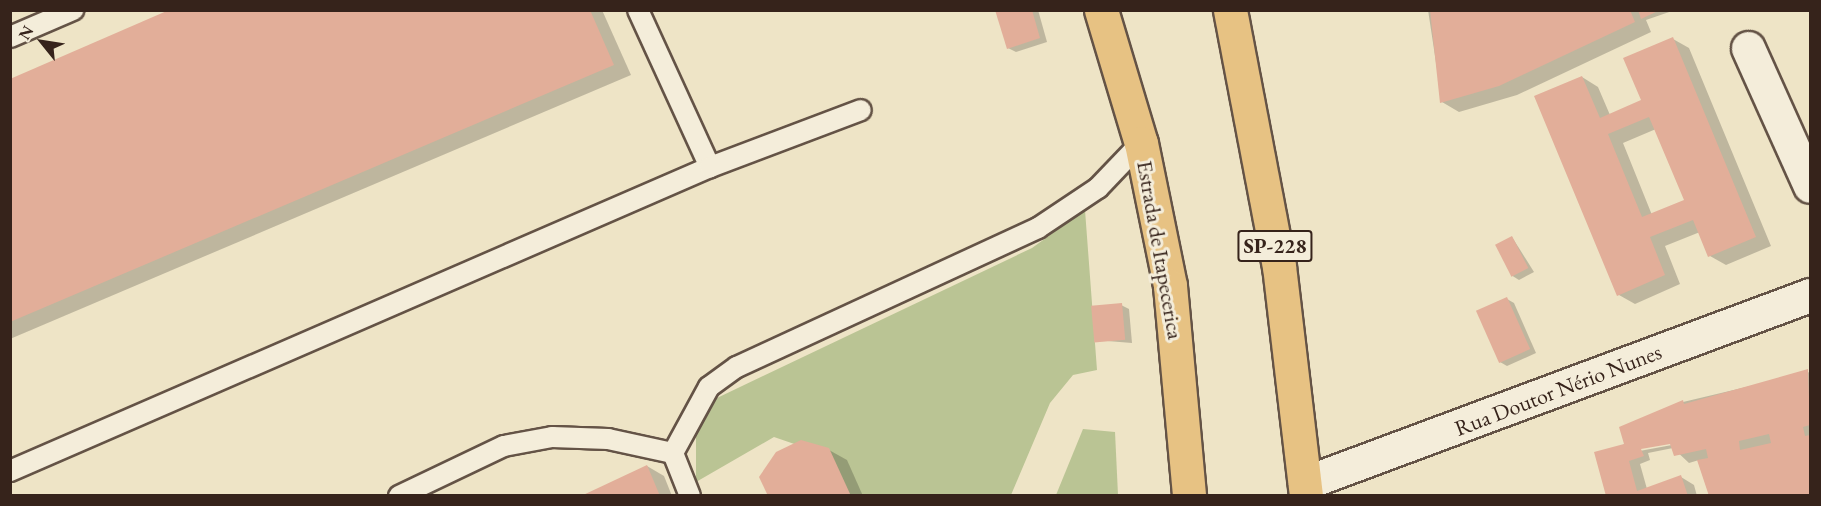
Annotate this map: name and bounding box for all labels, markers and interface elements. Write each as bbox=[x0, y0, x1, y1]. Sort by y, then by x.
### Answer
north arrow bbox=[12, 12, 72, 72]
text: N bbox=[14, 22, 38, 44]
street label: Estrada de Itapecerica bbox=[1131, 159, 1189, 341]
road number: SP-228 bbox=[1236, 228, 1314, 264]
street label: Rua Doutor Nério Nunes bbox=[1451, 338, 1665, 442]

